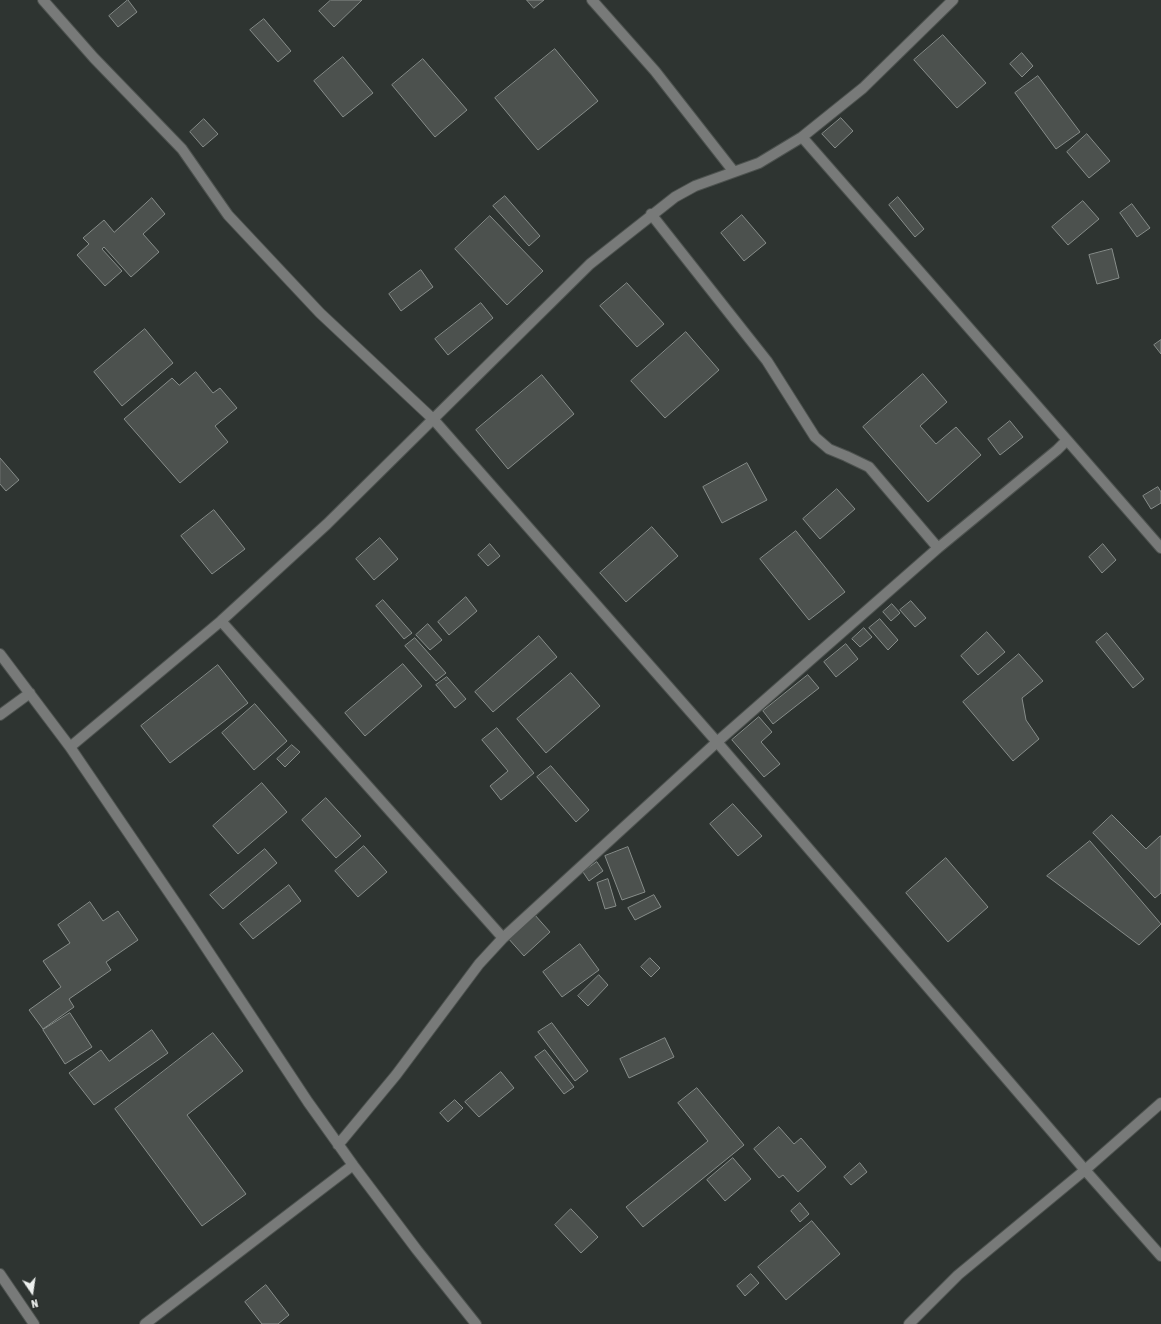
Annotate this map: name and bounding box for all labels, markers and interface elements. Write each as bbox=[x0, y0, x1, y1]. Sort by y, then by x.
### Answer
north arrow bbox=[12, 1272, 52, 1312]
text: N bbox=[30, 1297, 39, 1310]

